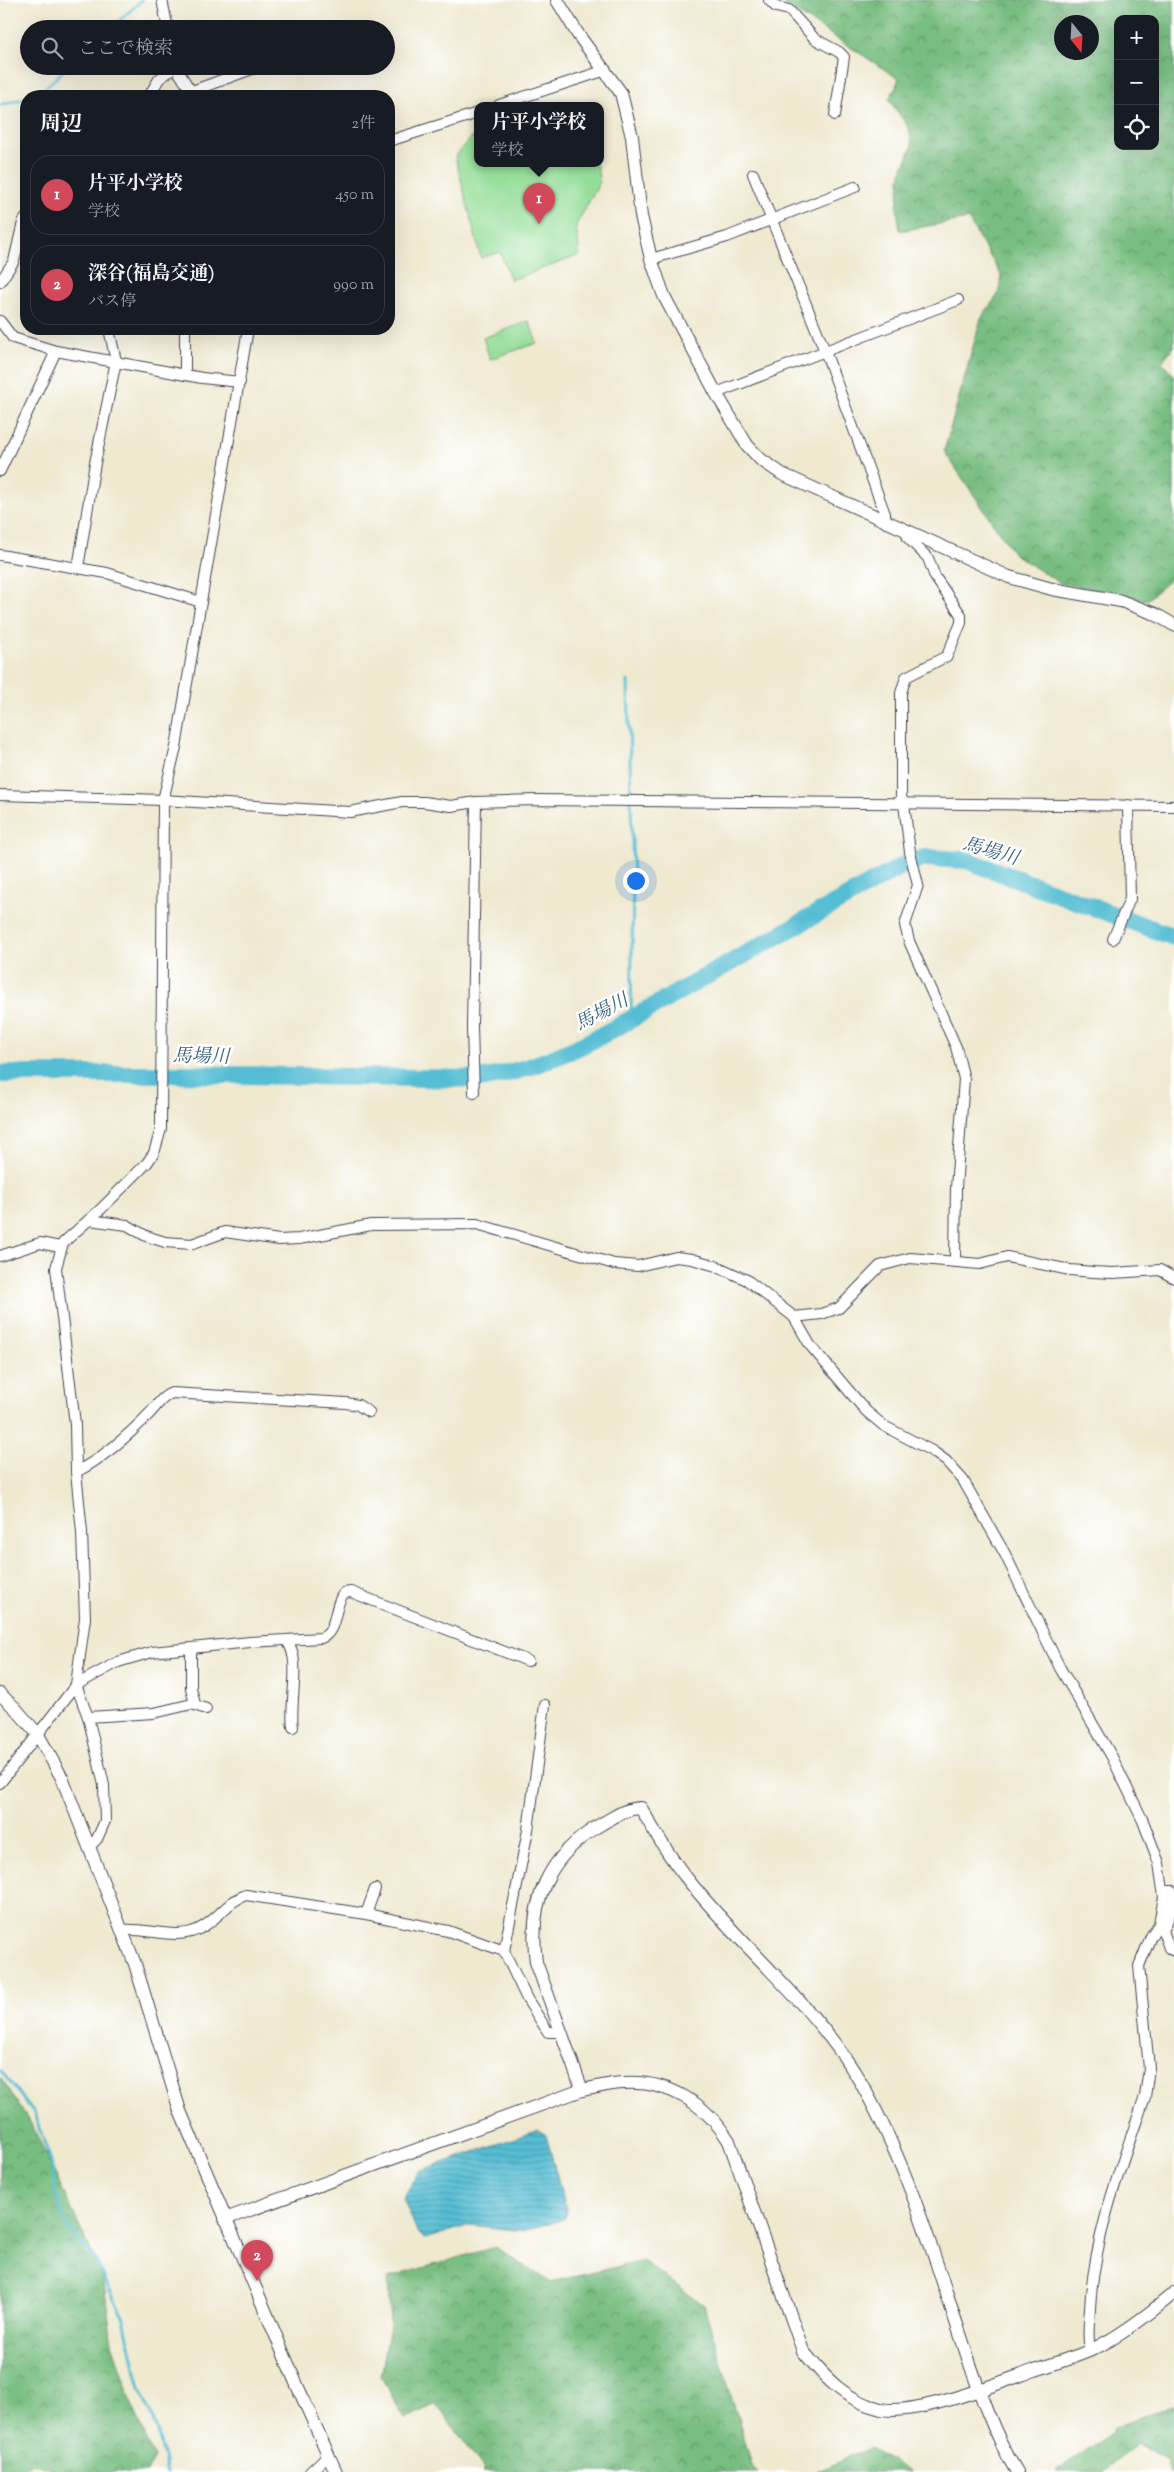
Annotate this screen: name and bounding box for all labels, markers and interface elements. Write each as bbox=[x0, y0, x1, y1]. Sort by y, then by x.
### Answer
north arrow bbox=[1054, 15, 1099, 60]
map controls bbox=[1114, 15, 1159, 150]
button: + bbox=[1114, 15, 1159, 60]
search box bbox=[20, 20, 395, 75]
icon: search bbox=[38, 34, 66, 62]
text: ここで検索 bbox=[78, 36, 173, 63]
button: − bbox=[1114, 60, 1159, 105]
popup bbox=[474, 102, 604, 167]
button: locate bbox=[1114, 105, 1159, 150]
text: 周辺 bbox=[40, 110, 82, 140]
text: 片平小学校 bbox=[491, 110, 587, 137]
text: 2件 bbox=[352, 113, 375, 136]
text: 学校 bbox=[491, 140, 524, 163]
text: 片平小学校 bbox=[88, 171, 183, 198]
pin: 1 bbox=[523, 183, 555, 224]
text: 1 bbox=[54, 184, 60, 207]
text: 450 m bbox=[335, 184, 374, 207]
text: 学校 bbox=[88, 201, 120, 224]
text: 深谷(福島交通) bbox=[88, 261, 214, 288]
text: 2 bbox=[53, 274, 61, 297]
text: 990 m bbox=[333, 274, 374, 297]
text: バス停 bbox=[88, 291, 136, 314]
water label: 馬場川 bbox=[959, 832, 1023, 874]
your location bbox=[623, 868, 649, 894]
water label: 馬場川 bbox=[571, 987, 635, 1039]
water label: 馬場川 bbox=[172, 1044, 232, 1072]
pin: 2 bbox=[241, 2240, 273, 2281]

